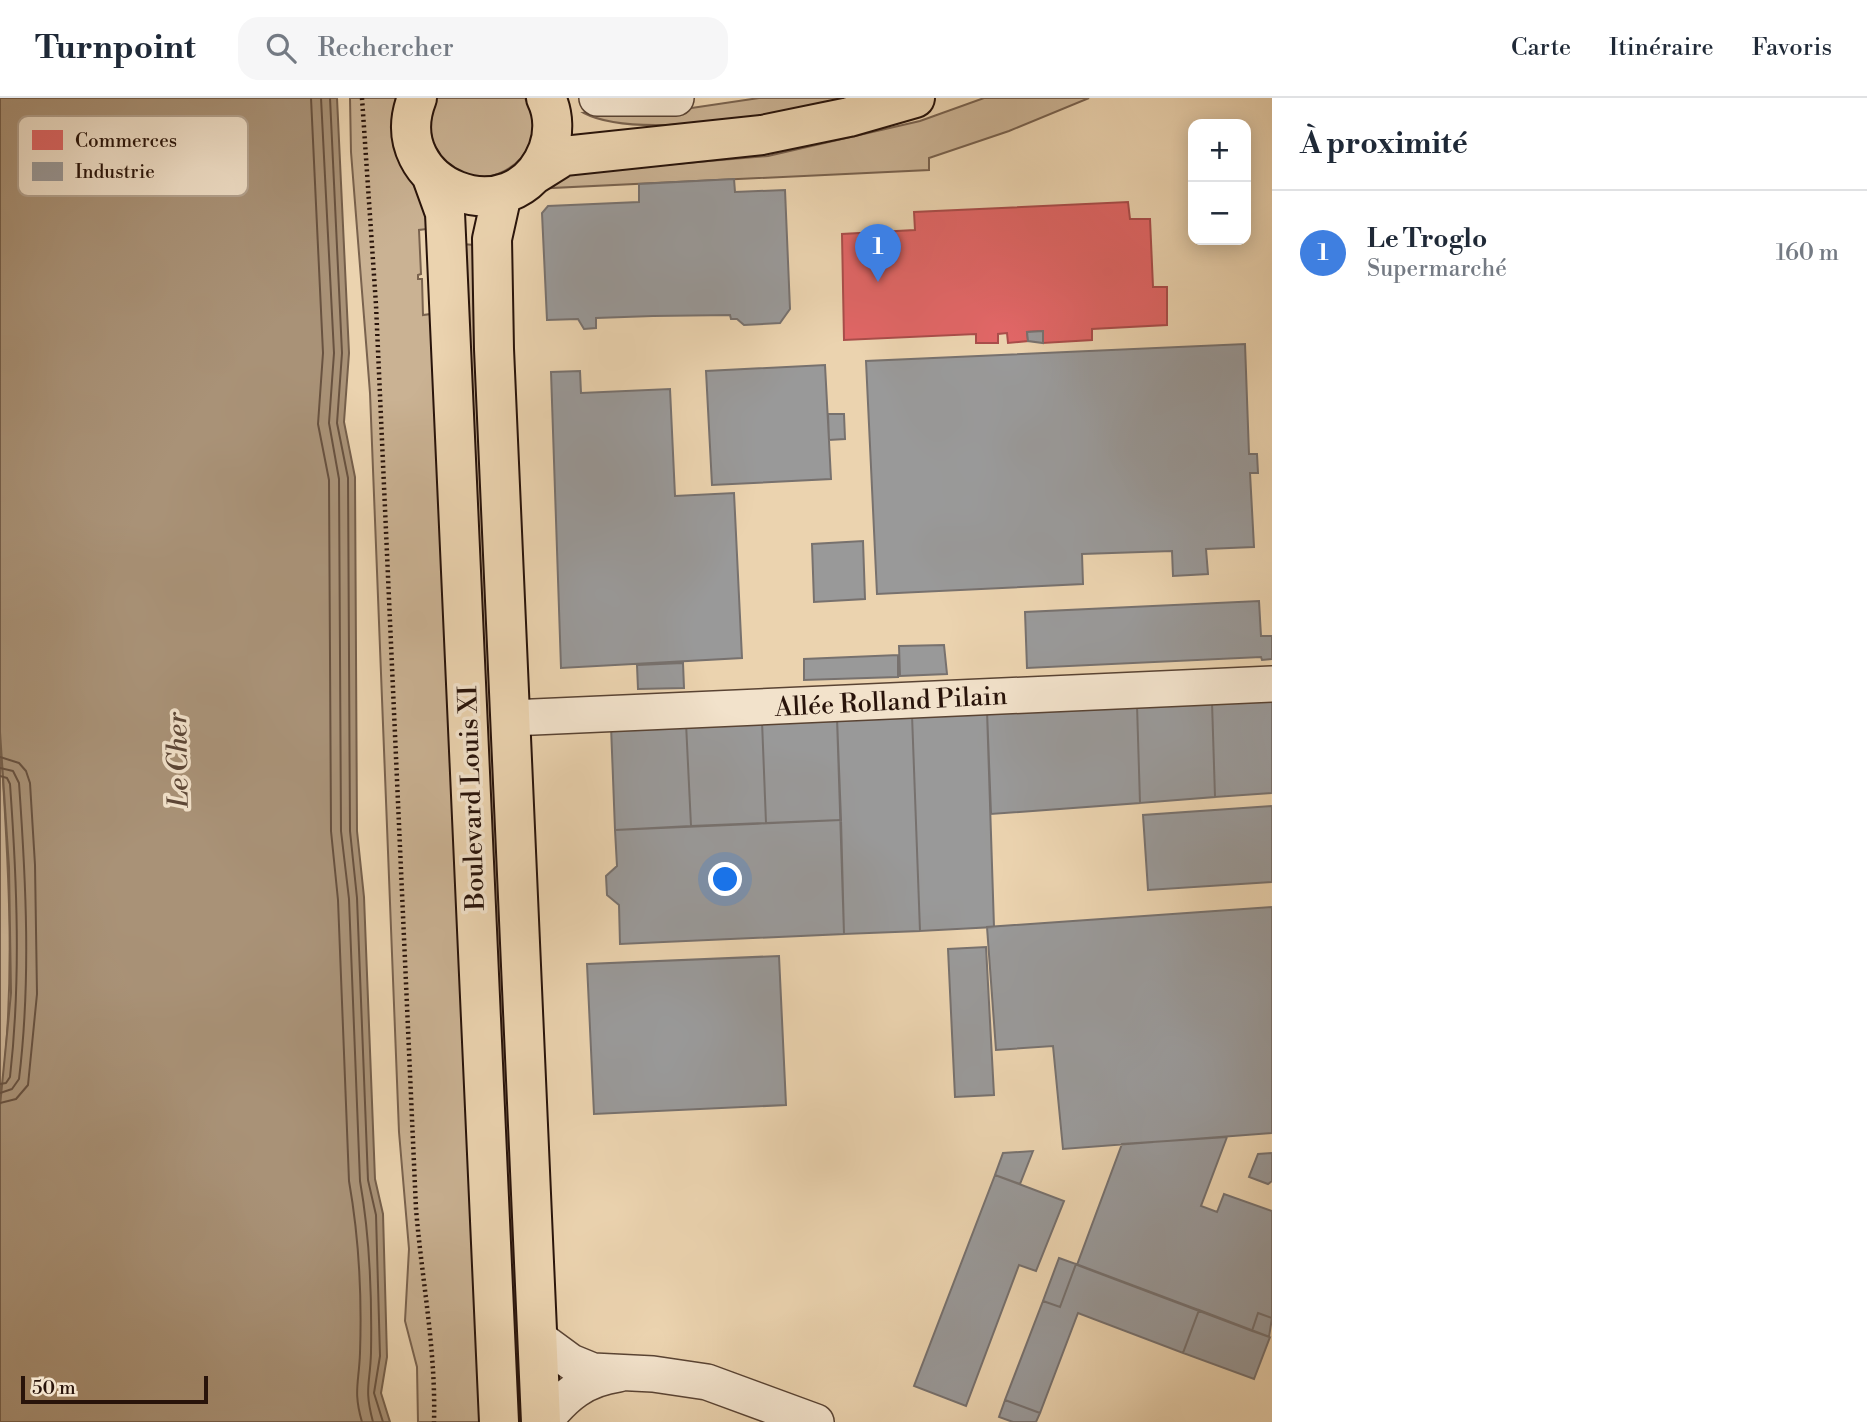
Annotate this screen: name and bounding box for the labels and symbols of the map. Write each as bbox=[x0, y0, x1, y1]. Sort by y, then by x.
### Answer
legend bbox=[18, 116, 248, 196]
text: Commerces bbox=[75, 129, 177, 153]
text: Industrie bbox=[75, 160, 155, 184]
pin: 1 bbox=[855, 224, 901, 282]
street label: Allée Rolland Pilain bbox=[773, 680, 1008, 724]
street label: Boulevard Louis XI bbox=[452, 685, 492, 912]
water label: Le Cher bbox=[160, 711, 197, 809]
your location bbox=[708, 862, 742, 896]
scale bar bbox=[21, 1373, 208, 1405]

